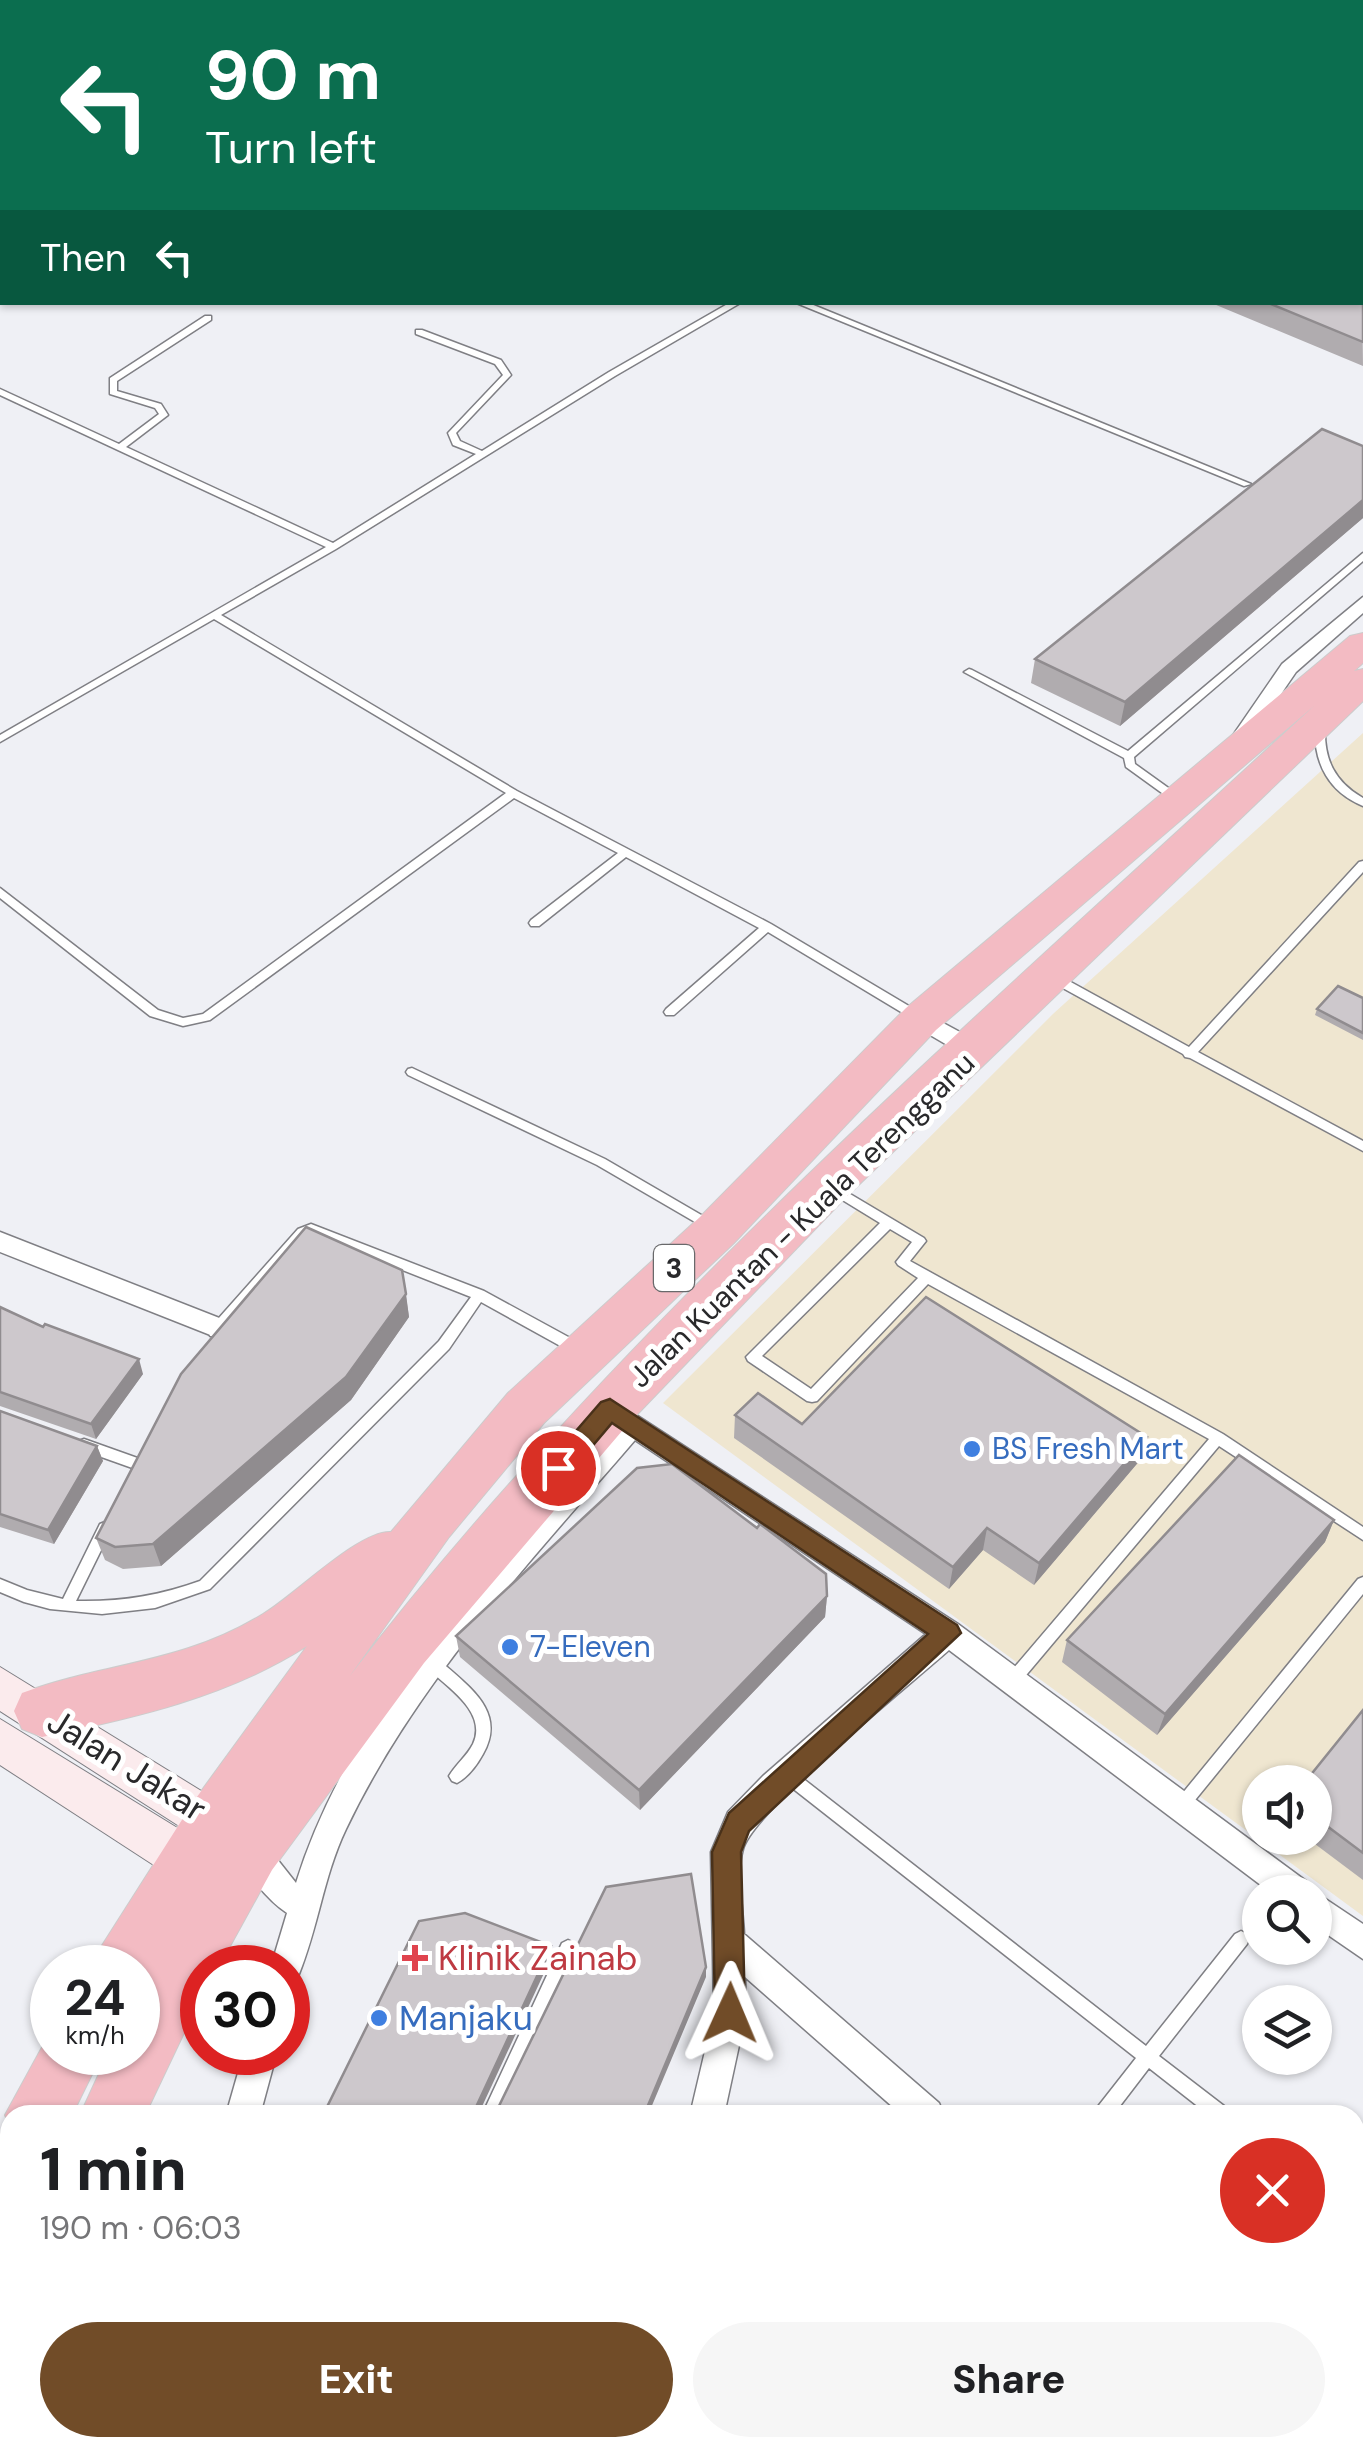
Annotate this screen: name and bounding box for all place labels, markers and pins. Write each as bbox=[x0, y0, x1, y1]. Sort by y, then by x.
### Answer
pin bbox=[516, 1426, 601, 1511]
place label: BS Fresh Mart bbox=[992, 1429, 1184, 1468]
marker: BS Fresh Mart bbox=[961, 1438, 983, 1460]
place label: 7-Eleven bbox=[530, 1627, 651, 1666]
marker: 7-Eleven bbox=[499, 1636, 521, 1658]
place label: Klinik Zainab bbox=[438, 1935, 638, 1981]
marker: Klinik Zainab bbox=[402, 1945, 428, 1971]
place label: Manjaku bbox=[399, 1995, 533, 2041]
marker: Manjaku bbox=[368, 2007, 390, 2029]

